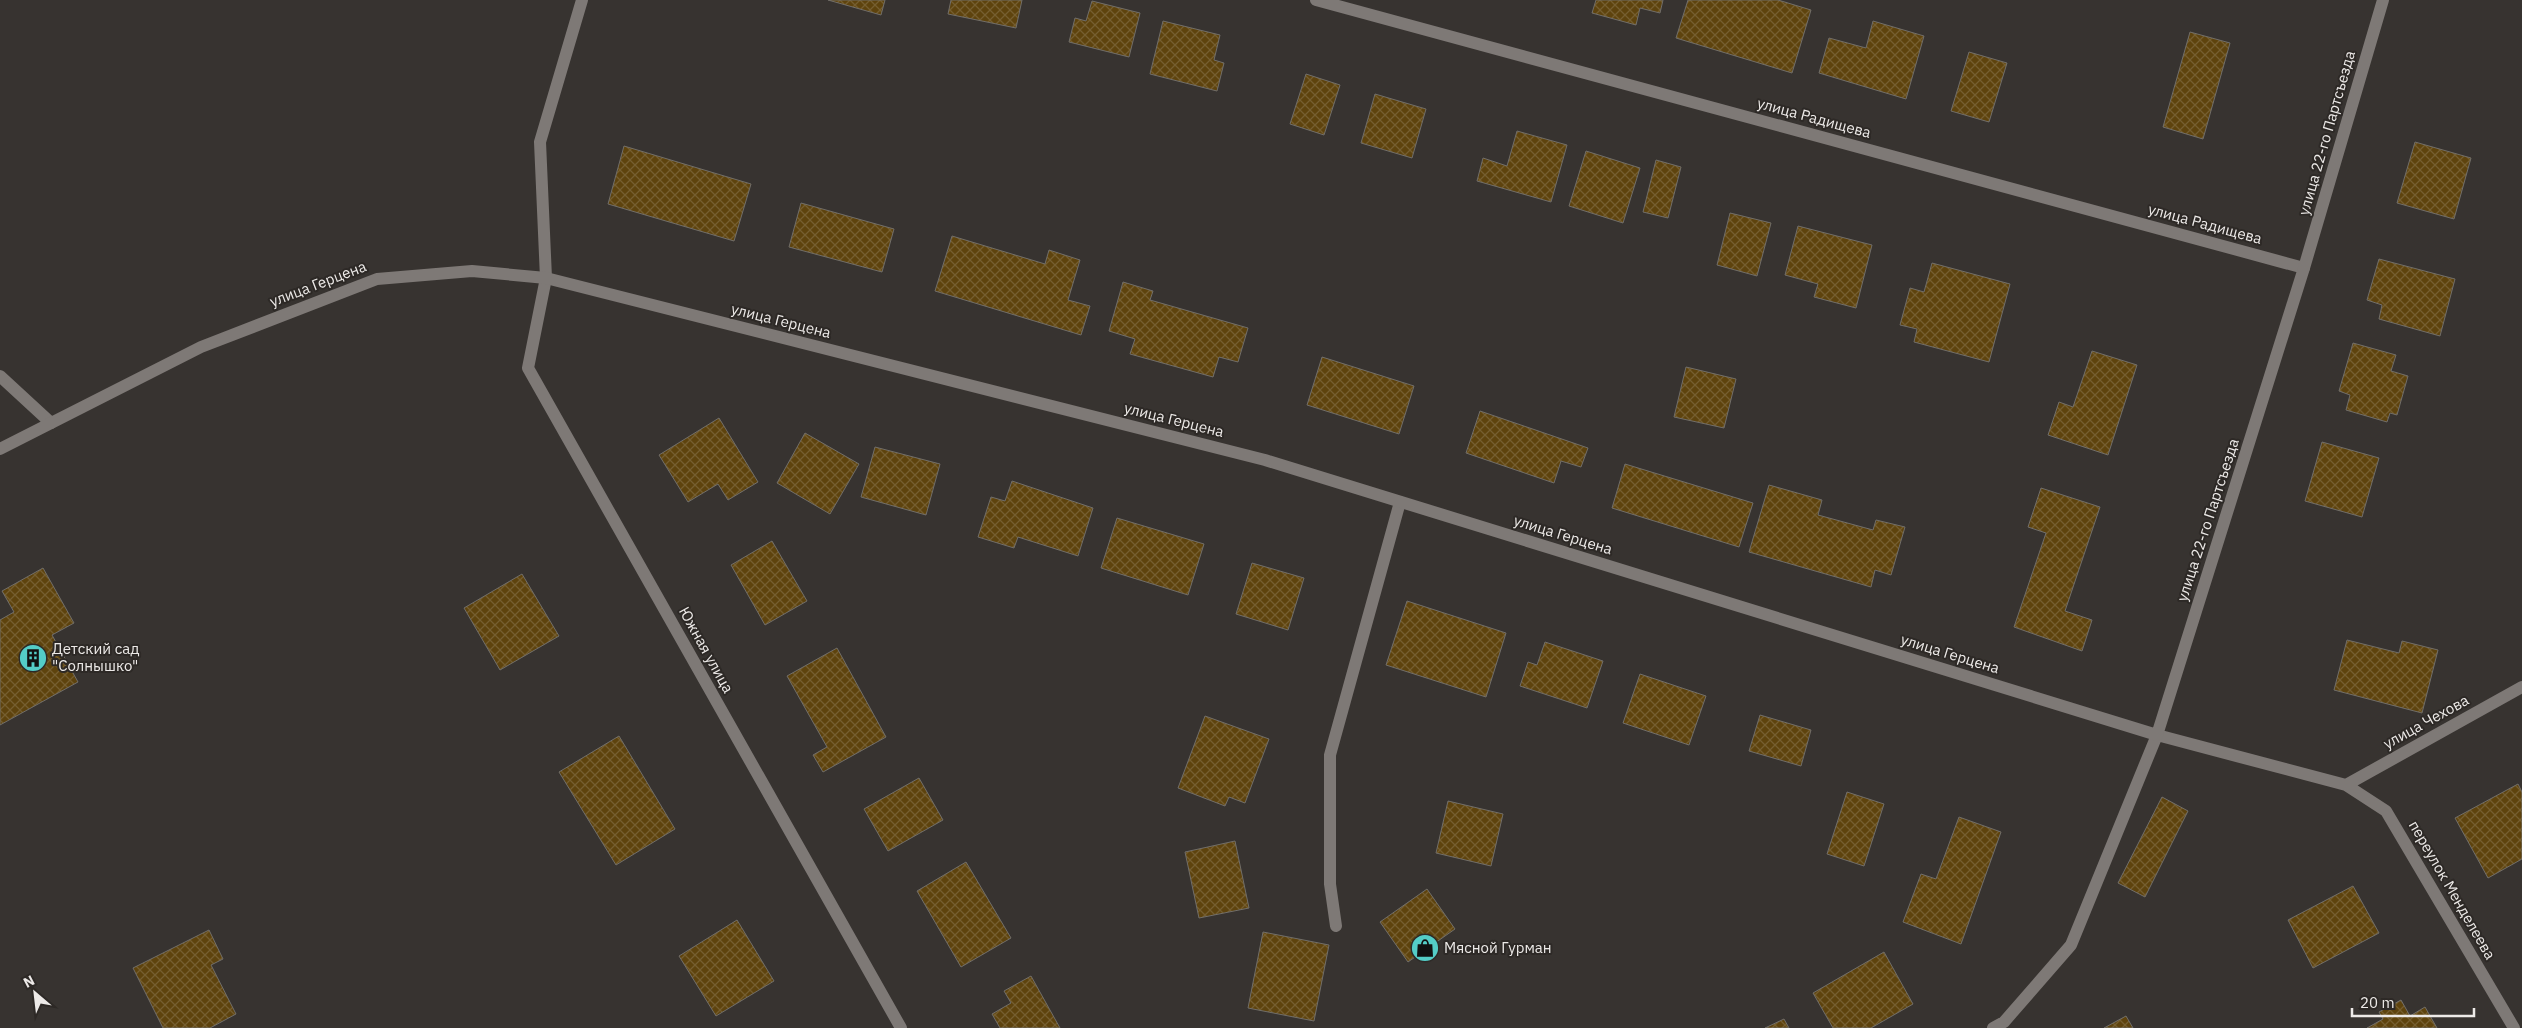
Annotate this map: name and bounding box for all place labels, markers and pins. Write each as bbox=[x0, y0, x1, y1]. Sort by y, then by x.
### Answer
place label: Детский сад "Солнышко" bbox=[52, 639, 140, 675]
building icon: Детский сад "Солнышко" bbox=[18, 643, 48, 673]
shop icon: Мясной Гурман bbox=[1410, 933, 1440, 963]
place label: Мясной Гурман bbox=[1444, 938, 1552, 957]

